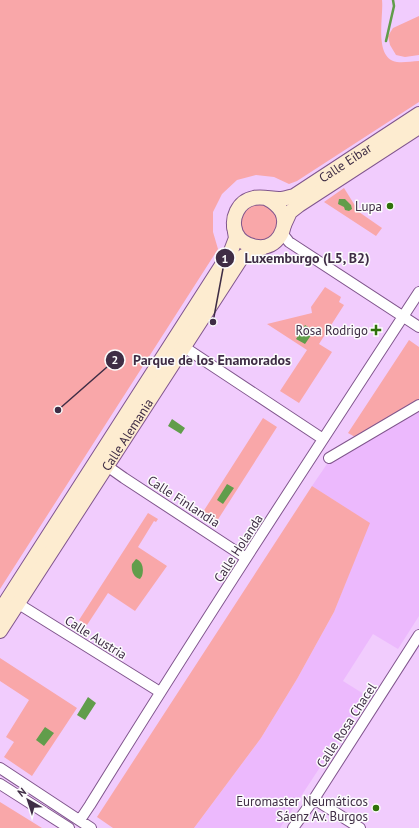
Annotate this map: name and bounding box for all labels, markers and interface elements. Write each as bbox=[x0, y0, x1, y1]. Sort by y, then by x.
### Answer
street label: Calle Eibar bbox=[316, 139, 375, 186]
place label: Lupa bbox=[355, 198, 382, 215]
marker: Lupa bbox=[385, 201, 395, 211]
callout: Luxemburgo (L5, B2) bbox=[215, 245, 378, 271]
text: Luxemburgo (L5, B2) bbox=[244, 249, 370, 267]
text: 1 bbox=[222, 251, 228, 266]
place label: Rosa Rodrigo bbox=[296, 322, 368, 339]
marker: Rosa Rodrigo bbox=[371, 325, 381, 335]
callout: Parque de los Enamorados bbox=[105, 347, 299, 373]
text: Parque de los Enamorados bbox=[133, 351, 291, 369]
text: 2 bbox=[112, 352, 118, 367]
street label: Calle Alemania bbox=[98, 395, 157, 474]
street label: Calle Finlandia bbox=[144, 472, 223, 531]
street label: Calle Holanda bbox=[210, 511, 267, 586]
street label: Calle Austria bbox=[62, 612, 130, 663]
street label: Calle Rosa Chacel bbox=[313, 679, 380, 771]
north arrow bbox=[8, 780, 48, 820]
text: N bbox=[14, 785, 29, 800]
place label: Euromaster Neumáticos Sáenz Av. Burgos bbox=[236, 793, 368, 825]
marker: Euromaster Neumáticos Sáenz Av. Burgos bbox=[371, 803, 381, 813]

